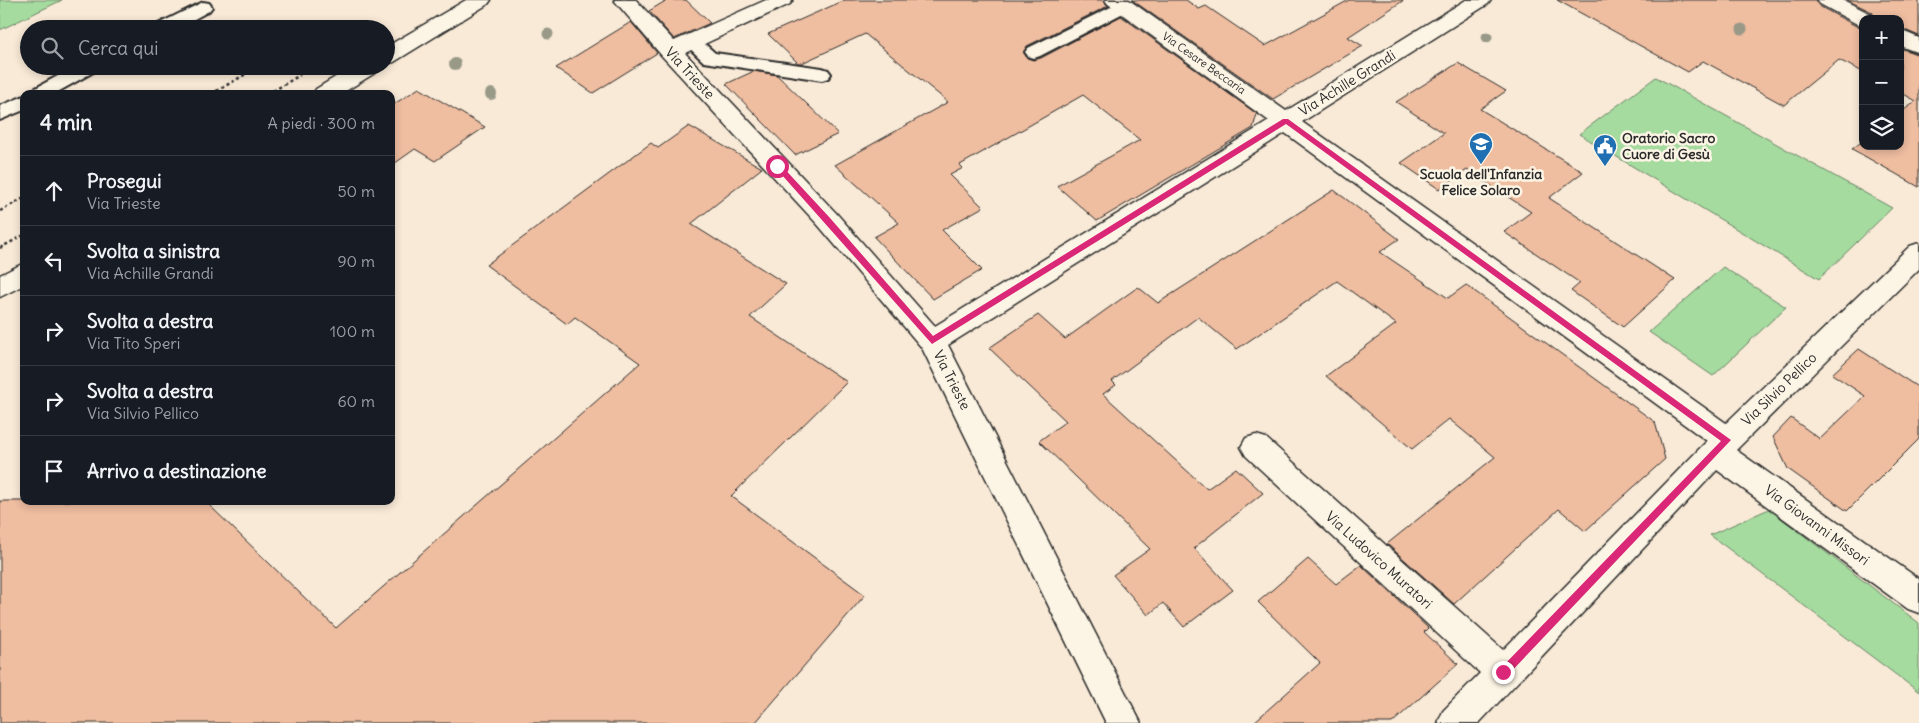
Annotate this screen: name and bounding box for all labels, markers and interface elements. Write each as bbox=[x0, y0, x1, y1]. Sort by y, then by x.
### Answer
map controls bbox=[1859, 15, 1904, 150]
button: + bbox=[1859, 15, 1904, 60]
search box bbox=[20, 20, 395, 75]
street label: Via Cesare Beccaria bbox=[1160, 29, 1248, 97]
icon: search bbox=[38, 34, 66, 62]
text: Cerca qui bbox=[78, 36, 159, 60]
street label: Via Trieste bbox=[661, 43, 719, 103]
street label: Via Achille Grandi bbox=[1295, 46, 1399, 120]
button: − bbox=[1859, 60, 1904, 105]
button: layers bbox=[1859, 105, 1904, 150]
text: 4 min bbox=[40, 109, 92, 136]
text: A piedi · 300 m bbox=[267, 113, 375, 133]
place label: Oratorio Sacro Cuore di Gesù bbox=[1622, 129, 1715, 163]
school or university icon: Scuola dell'Infanzia Felice Solaro bbox=[1468, 131, 1494, 165]
public building icon: Oratorio Sacro Cuore di Gesù bbox=[1592, 133, 1618, 167]
route start bbox=[766, 155, 789, 178]
place label: Scuola dell'Infanzia Felice Solaro bbox=[1420, 165, 1542, 199]
text: Prosegui bbox=[87, 169, 162, 193]
icon: ahead bbox=[40, 177, 68, 205]
text: 50 m bbox=[337, 181, 375, 201]
text: Via Trieste bbox=[87, 193, 161, 213]
text: Svolta a sinistra bbox=[87, 239, 220, 263]
icon: left bbox=[40, 247, 68, 275]
text: 90 m bbox=[337, 251, 375, 271]
text: Via Achille Grandi bbox=[87, 263, 214, 283]
text: Svolta a destra bbox=[87, 309, 213, 333]
icon: right bbox=[40, 317, 68, 345]
text: 100 m bbox=[330, 321, 375, 341]
text: Via Tito Speri bbox=[87, 333, 180, 353]
street label: Via Trieste bbox=[929, 347, 975, 413]
street label: Via Silvio Pellico bbox=[1737, 348, 1821, 430]
text: Svolta a destra bbox=[87, 379, 213, 403]
icon: right bbox=[40, 387, 68, 415]
text: 60 m bbox=[337, 391, 375, 411]
text: Via Silvio Pellico bbox=[87, 403, 199, 423]
icon: arrive bbox=[40, 457, 68, 485]
text: Arrivo a destinazione bbox=[87, 459, 266, 483]
street label: Via Giovanni Missori bbox=[1761, 481, 1873, 569]
street label: Via Ludovico Muratori bbox=[1322, 507, 1436, 613]
route end bbox=[1492, 661, 1515, 684]

